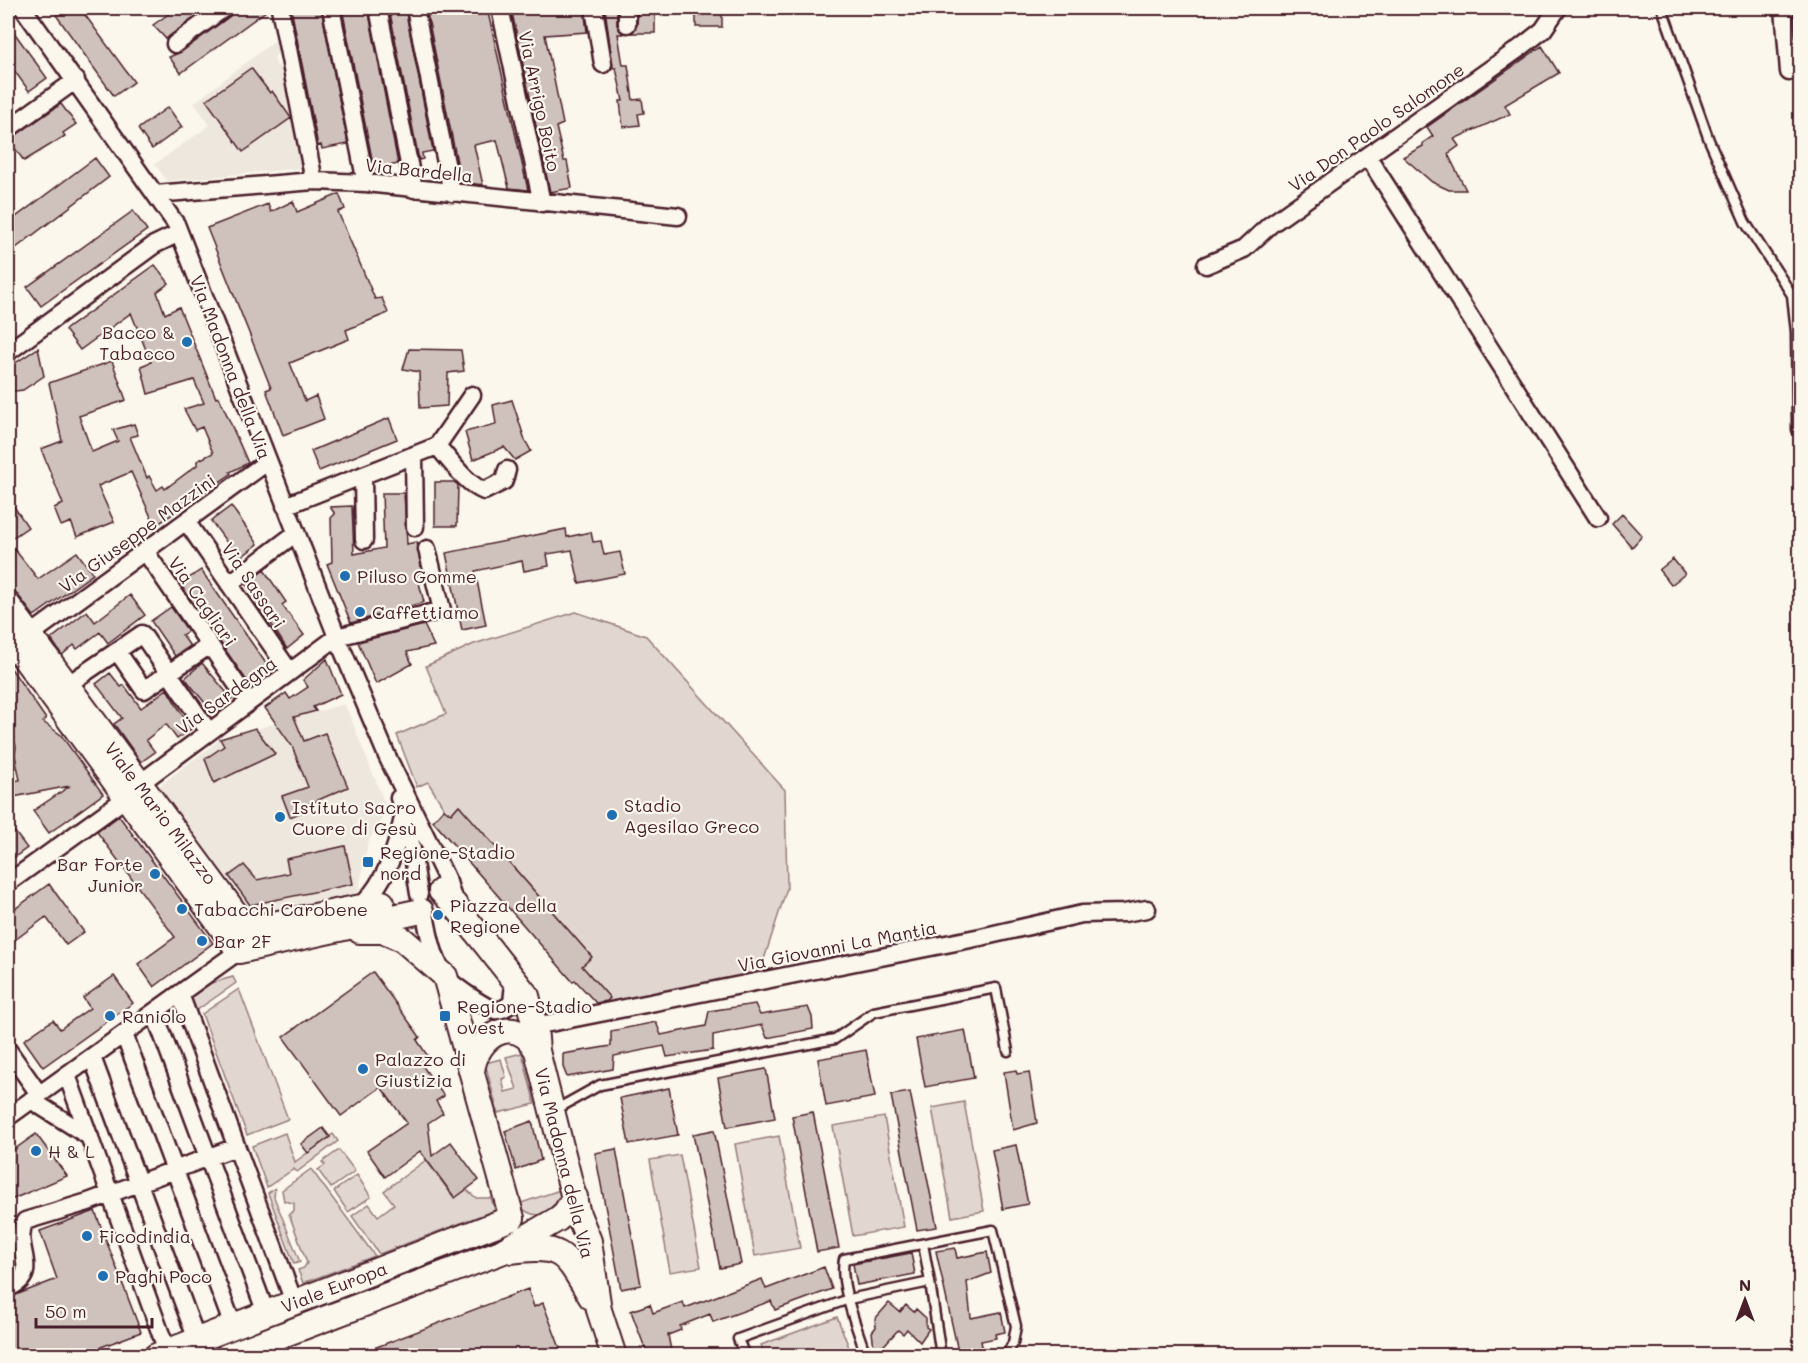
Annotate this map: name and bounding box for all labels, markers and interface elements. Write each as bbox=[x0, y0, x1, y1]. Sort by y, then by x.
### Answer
street label: Via Arrigo Boito bbox=[513, 29, 567, 174]
street label: Via Don Paolo Salomone bbox=[1283, 57, 1469, 197]
street label: Via Bardella bbox=[364, 152, 474, 188]
street label: Via Madonna della Via bbox=[185, 271, 277, 463]
place label: Bacco & Tabacco bbox=[99, 320, 175, 365]
marker: Bacco & Tabacco bbox=[180, 335, 194, 349]
street label: Via Giuseppe Mazzini bbox=[54, 468, 220, 598]
street label: Via Sassari bbox=[216, 537, 292, 633]
street label: Via Cagliari bbox=[163, 551, 243, 651]
place label: Piluso Gomme bbox=[357, 564, 477, 588]
marker: Piluso Gomme bbox=[338, 569, 352, 583]
place label: Caffettiamo bbox=[372, 600, 479, 624]
marker: Caffettiamo bbox=[353, 605, 367, 619]
street label: Via Sardegna bbox=[171, 650, 281, 740]
street label: Viale Mario Milazzo bbox=[100, 737, 223, 889]
place label: Stadio Agesilao Greco bbox=[624, 793, 760, 838]
place label: Istituto Sacro Cuore di Gesù bbox=[292, 795, 417, 840]
marker: Stadio Agesilao Greco bbox=[605, 808, 619, 822]
marker: Istituto Sacro Cuore di Gesù bbox=[273, 810, 287, 824]
place label: Regione-Stadio nord bbox=[380, 840, 515, 885]
place label: Bar Forte Junior bbox=[57, 852, 143, 897]
marker: Regione-Stadio nord bbox=[361, 855, 375, 869]
marker: Bar Forte Junior bbox=[148, 867, 162, 881]
place label: Piazza della Regione bbox=[450, 893, 558, 938]
place label: Tabacchi Carobene bbox=[194, 897, 368, 921]
marker: Tabacchi Carobene bbox=[175, 902, 189, 916]
marker: Piazza della Regione bbox=[431, 908, 445, 922]
street label: Via Giovanni La Mantia bbox=[735, 915, 939, 977]
place label: Bar 2F bbox=[214, 929, 271, 953]
marker: Bar 2F bbox=[195, 934, 209, 948]
place label: Regione-Stadio ovest bbox=[457, 994, 592, 1039]
place label: Raniolo bbox=[122, 1004, 186, 1028]
marker: Raniolo bbox=[103, 1009, 117, 1023]
marker: Regione-Stadio ovest bbox=[438, 1009, 452, 1023]
place label: Palazzo di Giustizia bbox=[375, 1047, 466, 1092]
marker: Palazzo di Giustizia bbox=[356, 1062, 370, 1076]
street label: Via Madonna della Via bbox=[530, 1065, 600, 1261]
place label: H & L bbox=[48, 1139, 95, 1163]
marker: H & L bbox=[29, 1144, 43, 1158]
place label: Ficodindia bbox=[99, 1224, 191, 1248]
marker: Ficodindia bbox=[80, 1229, 94, 1243]
street label: Viale Europa bbox=[277, 1256, 391, 1318]
place label: Paghi Poco bbox=[115, 1264, 212, 1288]
marker: Paghi Poco bbox=[96, 1269, 110, 1283]
north arrow bbox=[1715, 1270, 1775, 1330]
text: N bbox=[1739, 1274, 1751, 1295]
scale bar bbox=[36, 1291, 152, 1329]
text: 50 m bbox=[45, 1299, 87, 1323]

